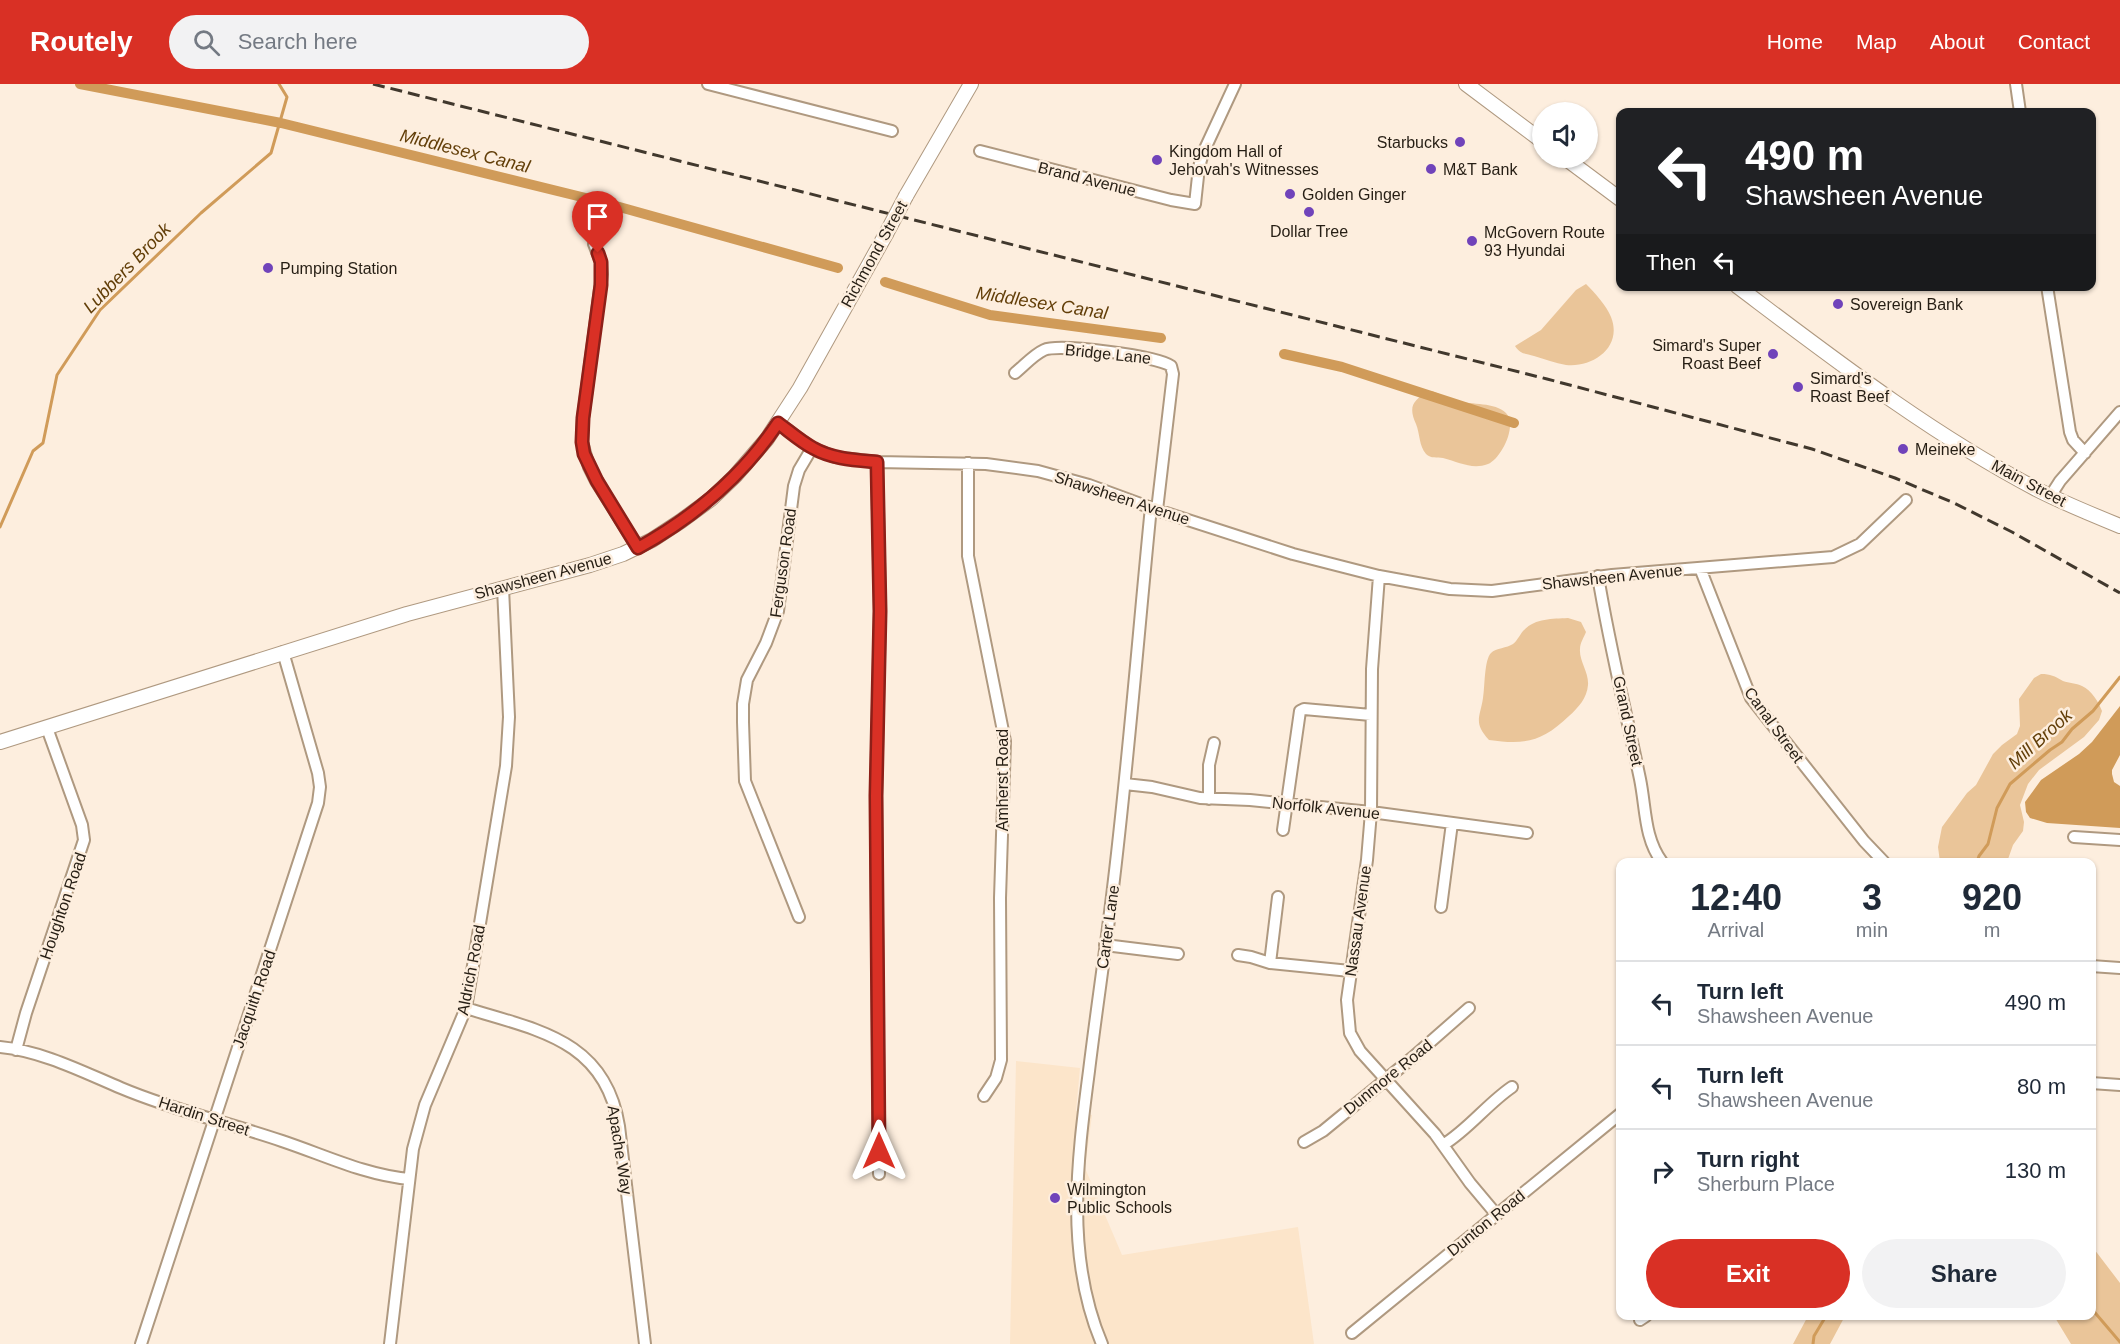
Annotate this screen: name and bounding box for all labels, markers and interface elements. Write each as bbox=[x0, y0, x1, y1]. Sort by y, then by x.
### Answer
search box bbox=[169, 15, 589, 69]
text: Routely bbox=[30, 26, 133, 57]
icon: search bbox=[190, 26, 223, 59]
text: Search here bbox=[238, 29, 358, 54]
text: Home bbox=[1767, 30, 1823, 53]
text: Map bbox=[1856, 30, 1897, 53]
text: About bbox=[1930, 30, 1985, 53]
text: Contact bbox=[2018, 30, 2090, 53]
map controls bbox=[1532, 102, 1598, 168]
button: sound bbox=[1532, 102, 1598, 168]
water label: Middlesex Canal bbox=[398, 125, 533, 177]
icon: left bbox=[1646, 132, 1724, 210]
text: 490 m bbox=[1745, 132, 1864, 179]
place label: Starbucks bbox=[1377, 134, 1448, 151]
marker: Starbucks bbox=[1453, 135, 1467, 149]
place label: Kingdom Hall of Jehovah's Witnesses bbox=[1169, 143, 1319, 178]
marker: Kingdom Hall of Jehovah's Witnesses bbox=[1150, 153, 1164, 167]
street label: Brand Avenue bbox=[1036, 159, 1138, 199]
place label: M&T Bank bbox=[1443, 161, 1518, 178]
marker: M&T Bank bbox=[1424, 162, 1438, 176]
text: Shawsheen Avenue bbox=[1745, 181, 1983, 211]
place label: Golden Ginger bbox=[1302, 186, 1407, 203]
marker: Golden Ginger bbox=[1283, 187, 1297, 201]
pin bbox=[572, 191, 623, 253]
street label: Richmond Street bbox=[838, 197, 911, 310]
icon: arrive bbox=[581, 200, 614, 233]
marker: Dollar Tree bbox=[1302, 205, 1316, 219]
water label: Lubbers Brook bbox=[79, 218, 176, 317]
place label: Dollar Tree bbox=[1270, 223, 1348, 240]
place label: McGovern Route 93 Hyundai bbox=[1484, 224, 1605, 259]
marker: McGovern Route 93 Hyundai bbox=[1465, 234, 1479, 248]
icon: left bbox=[1708, 246, 1741, 279]
text: Then bbox=[1646, 250, 1696, 275]
place label: Pumping Station bbox=[280, 260, 397, 277]
marker: Pumping Station bbox=[261, 261, 275, 275]
water label: Middlesex Canal bbox=[975, 283, 1110, 323]
place label: Sovereign Bank bbox=[1850, 296, 1964, 313]
marker: Sovereign Bank bbox=[1831, 297, 1845, 311]
place label: Simard's Super Roast Beef bbox=[1652, 337, 1762, 372]
street label: Bridge Lane bbox=[1064, 341, 1152, 367]
marker: Simard's Super Roast Beef bbox=[1766, 347, 1780, 361]
place label: Simard's Roast Beef bbox=[1810, 370, 1890, 405]
marker: Simard's Roast Beef bbox=[1791, 380, 1805, 394]
place label: Meineke bbox=[1915, 441, 1976, 458]
marker: Meineke bbox=[1896, 442, 1910, 456]
street label: Main Street bbox=[1989, 456, 2070, 510]
street label: Shawsheen Avenue bbox=[1052, 468, 1192, 528]
street label: Ferguson Road bbox=[767, 507, 799, 619]
street label: Shawsheen Avenue bbox=[473, 549, 613, 602]
street label: Shawsheen Avenue bbox=[1541, 561, 1683, 593]
street label: Grand Street bbox=[1610, 674, 1646, 768]
street label: Canal Street bbox=[1741, 684, 1807, 766]
water label: Mill Brook bbox=[2004, 704, 2077, 773]
street label: Amherst Road bbox=[994, 729, 1011, 831]
street label: Norfolk Avenue bbox=[1271, 794, 1381, 822]
street label: Houghton Road bbox=[37, 850, 89, 962]
street label: Nassau Avenue bbox=[1342, 864, 1374, 978]
text: 12:40 bbox=[1690, 877, 1782, 918]
text: 3 bbox=[1862, 877, 1882, 918]
text: 920 bbox=[1962, 877, 2022, 918]
street label: Carter Lane bbox=[1094, 884, 1122, 970]
text: Arrival bbox=[1708, 919, 1764, 941]
text: min bbox=[1856, 919, 1888, 941]
text: m bbox=[1984, 919, 2000, 941]
street label: Aldrich Road bbox=[454, 923, 488, 1017]
street label: Jacquith Road bbox=[229, 948, 279, 1050]
text: Turn left bbox=[1697, 979, 1783, 1004]
icon: left bbox=[1646, 987, 1679, 1020]
text: 490 m bbox=[2005, 990, 2066, 1015]
text: Shawsheen Avenue bbox=[1697, 1005, 1873, 1027]
street label: Dunmore Road bbox=[1340, 1036, 1436, 1118]
text: Turn left bbox=[1697, 1063, 1783, 1088]
icon: left bbox=[1646, 1071, 1679, 1104]
text: 80 m bbox=[2017, 1074, 2066, 1099]
text: Shawsheen Avenue bbox=[1697, 1089, 1873, 1111]
street label: Hardin Street bbox=[157, 1093, 252, 1139]
street label: Apache Way bbox=[605, 1104, 635, 1196]
position arrow bbox=[847, 1119, 911, 1183]
text: Turn right bbox=[1697, 1147, 1799, 1172]
icon: right bbox=[1646, 1155, 1679, 1188]
text: 130 m bbox=[2005, 1158, 2066, 1183]
text: Sherburn Place bbox=[1697, 1173, 1835, 1195]
place label: Wilmington Public Schools bbox=[1067, 1181, 1172, 1216]
street label: Dunton Road bbox=[1444, 1187, 1528, 1259]
marker: Wilmington Public Schools bbox=[1048, 1191, 1062, 1205]
button: Exit bbox=[1646, 1239, 1850, 1308]
button: Share bbox=[1862, 1239, 2066, 1308]

